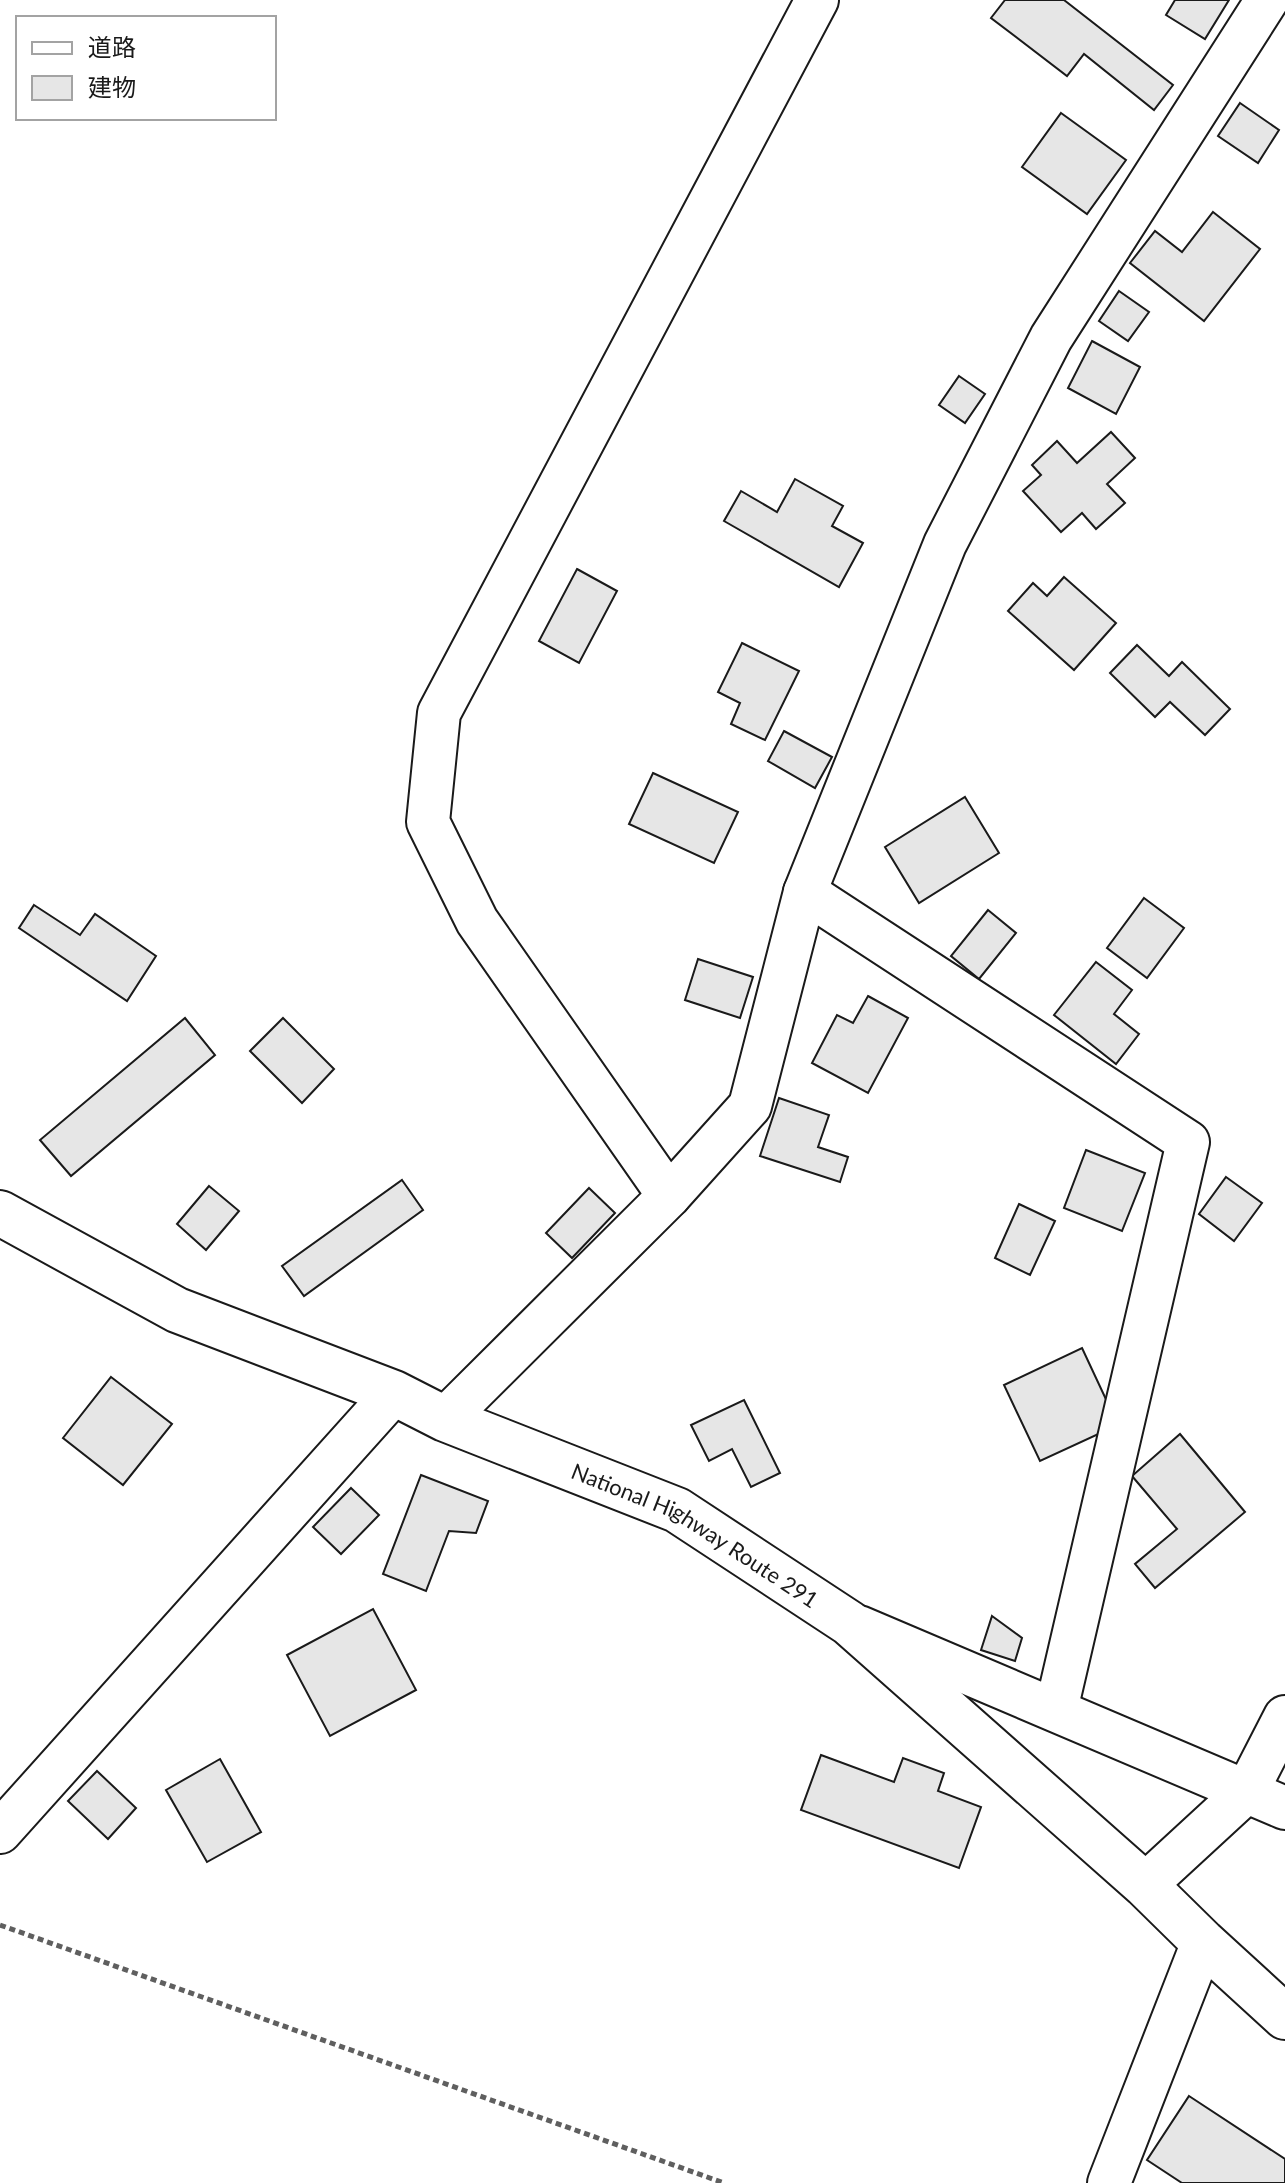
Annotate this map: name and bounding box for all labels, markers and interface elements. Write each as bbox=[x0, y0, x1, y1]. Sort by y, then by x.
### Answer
legend bbox=[16, 16, 276, 120]
text: 道路 bbox=[88, 32, 136, 61]
text: 建物 bbox=[88, 72, 136, 101]
street label: National Highway Route 291 bbox=[568, 1457, 824, 1613]

